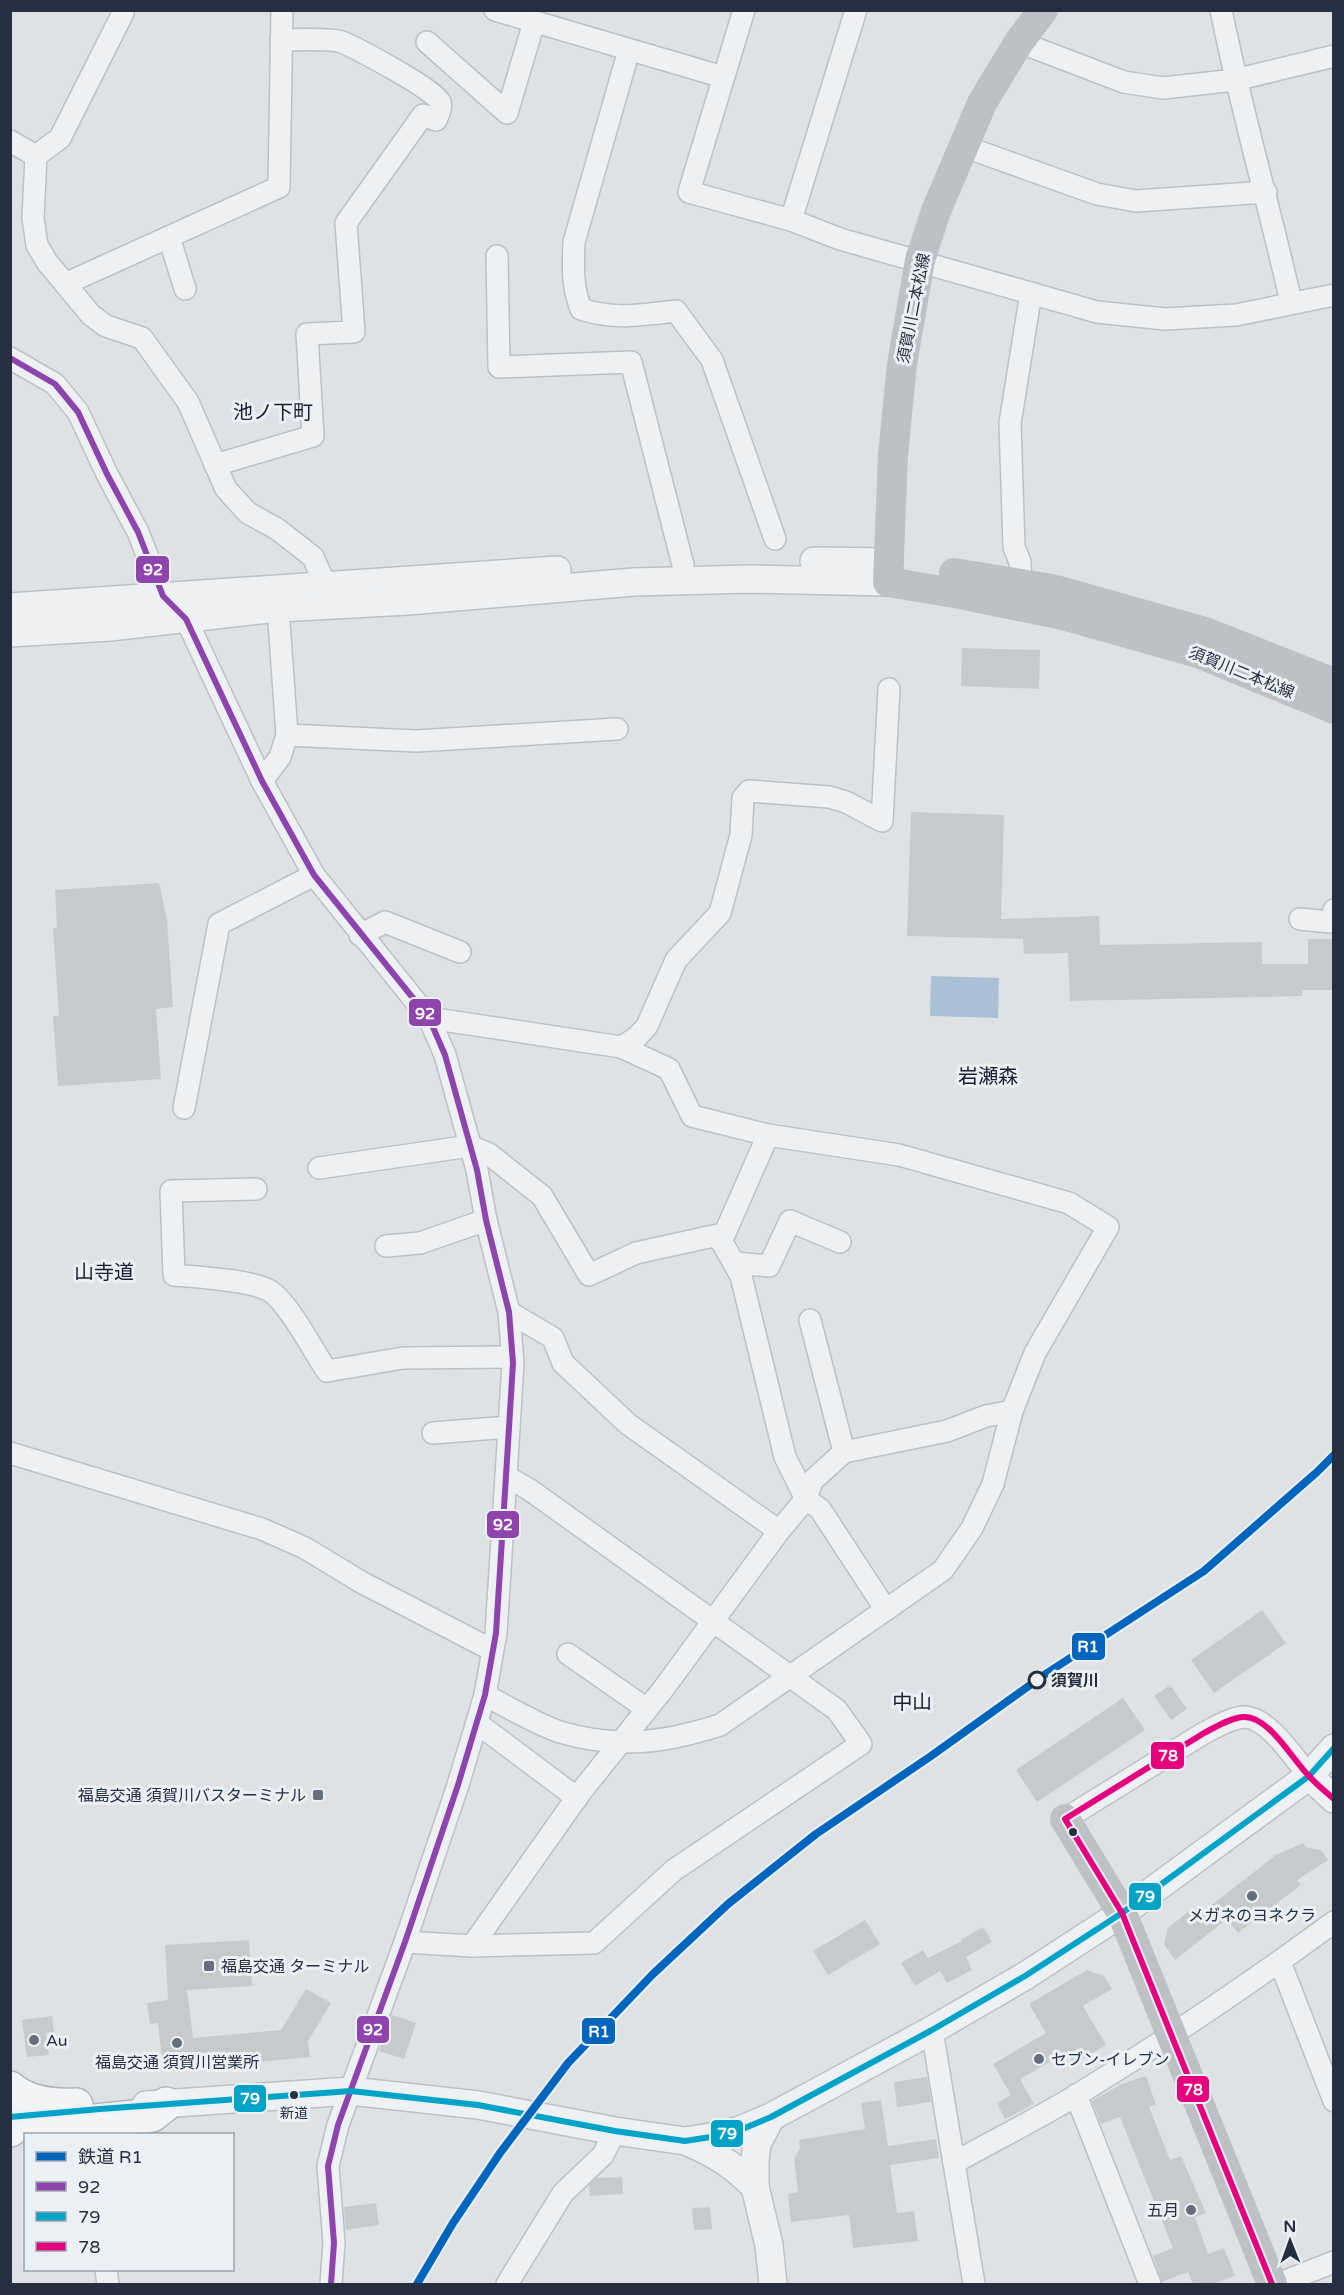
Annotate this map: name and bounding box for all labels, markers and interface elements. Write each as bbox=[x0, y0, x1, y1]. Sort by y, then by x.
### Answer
street label: 須賀川二本松線 bbox=[893, 251, 934, 365]
district label: 池ノ下町 bbox=[233, 401, 313, 425]
line badge: 92 bbox=[135, 555, 170, 584]
text: 92 bbox=[143, 560, 163, 580]
street label: 須賀川二本松線 bbox=[1186, 643, 1297, 703]
line badge: 92 bbox=[408, 998, 442, 1027]
text: 92 bbox=[415, 1004, 435, 1024]
district label: 岩瀬森 bbox=[958, 1065, 1018, 1089]
district label: 山寺道 bbox=[74, 1261, 134, 1285]
line badge: 92 bbox=[486, 1510, 520, 1539]
text: 92 bbox=[493, 1515, 513, 1535]
line badge: R1 bbox=[1071, 1632, 1106, 1661]
text: R1 bbox=[1077, 1637, 1099, 1657]
marker: 須賀川 bbox=[1028, 1671, 1046, 1689]
place label: 須賀川 bbox=[1051, 1671, 1099, 1691]
district label: 中山 bbox=[892, 1691, 932, 1715]
line badge: 78 bbox=[1150, 1741, 1185, 1770]
text: 78 bbox=[1158, 1746, 1178, 1766]
place label: 福島交通 須賀川バスターミナル bbox=[78, 1786, 306, 1806]
marker: 福島交通 須賀川バスターミナル bbox=[311, 1788, 325, 1802]
unlabelled marker bbox=[1067, 1826, 1079, 1838]
line badge: 79 bbox=[1128, 1882, 1162, 1911]
text: 79 bbox=[1135, 1887, 1155, 1907]
marker: メガネのヨネクラ bbox=[1245, 1889, 1259, 1903]
place label: メガネのヨネクラ bbox=[1188, 1906, 1316, 1926]
place label: 福島交通 ターミナル bbox=[221, 1957, 369, 1977]
marker: 福島交通 ターミナル bbox=[202, 1959, 216, 1973]
line badge: 92 bbox=[356, 2015, 390, 2044]
line badge: R1 bbox=[581, 2017, 616, 2045]
text: 92 bbox=[363, 2020, 383, 2040]
text: R1 bbox=[588, 2022, 610, 2042]
place label: Au bbox=[46, 2031, 67, 2051]
marker: Au bbox=[27, 2033, 41, 2047]
marker: 福島交通 須賀川営業所 bbox=[170, 2036, 184, 2050]
place label: セブン-イレブン bbox=[1051, 2050, 1170, 2070]
marker: セブン-イレブン bbox=[1032, 2052, 1046, 2066]
place label: 福島交通 須賀川営業所 bbox=[95, 2053, 259, 2073]
line badge: 78 bbox=[1176, 2075, 1210, 2103]
text: 78 bbox=[1183, 2080, 1203, 2100]
line badge: 79 bbox=[233, 2084, 267, 2113]
text: 79 bbox=[240, 2089, 260, 2109]
marker: 新道 bbox=[288, 2089, 300, 2101]
place label: 新道 bbox=[280, 2105, 308, 2122]
line badge: 79 bbox=[710, 2119, 744, 2148]
text: 79 bbox=[717, 2124, 737, 2144]
legend bbox=[24, 2133, 234, 2271]
text: 鉄道 R1 bbox=[78, 2146, 143, 2168]
text: 92 bbox=[78, 2176, 101, 2198]
place label: 五月 bbox=[1147, 2201, 1179, 2221]
marker: 五月 bbox=[1184, 2203, 1198, 2217]
text: 79 bbox=[78, 2206, 101, 2228]
north arrow bbox=[1260, 2211, 1320, 2271]
text: N bbox=[1283, 2217, 1296, 2237]
text: 78 bbox=[78, 2236, 101, 2258]

